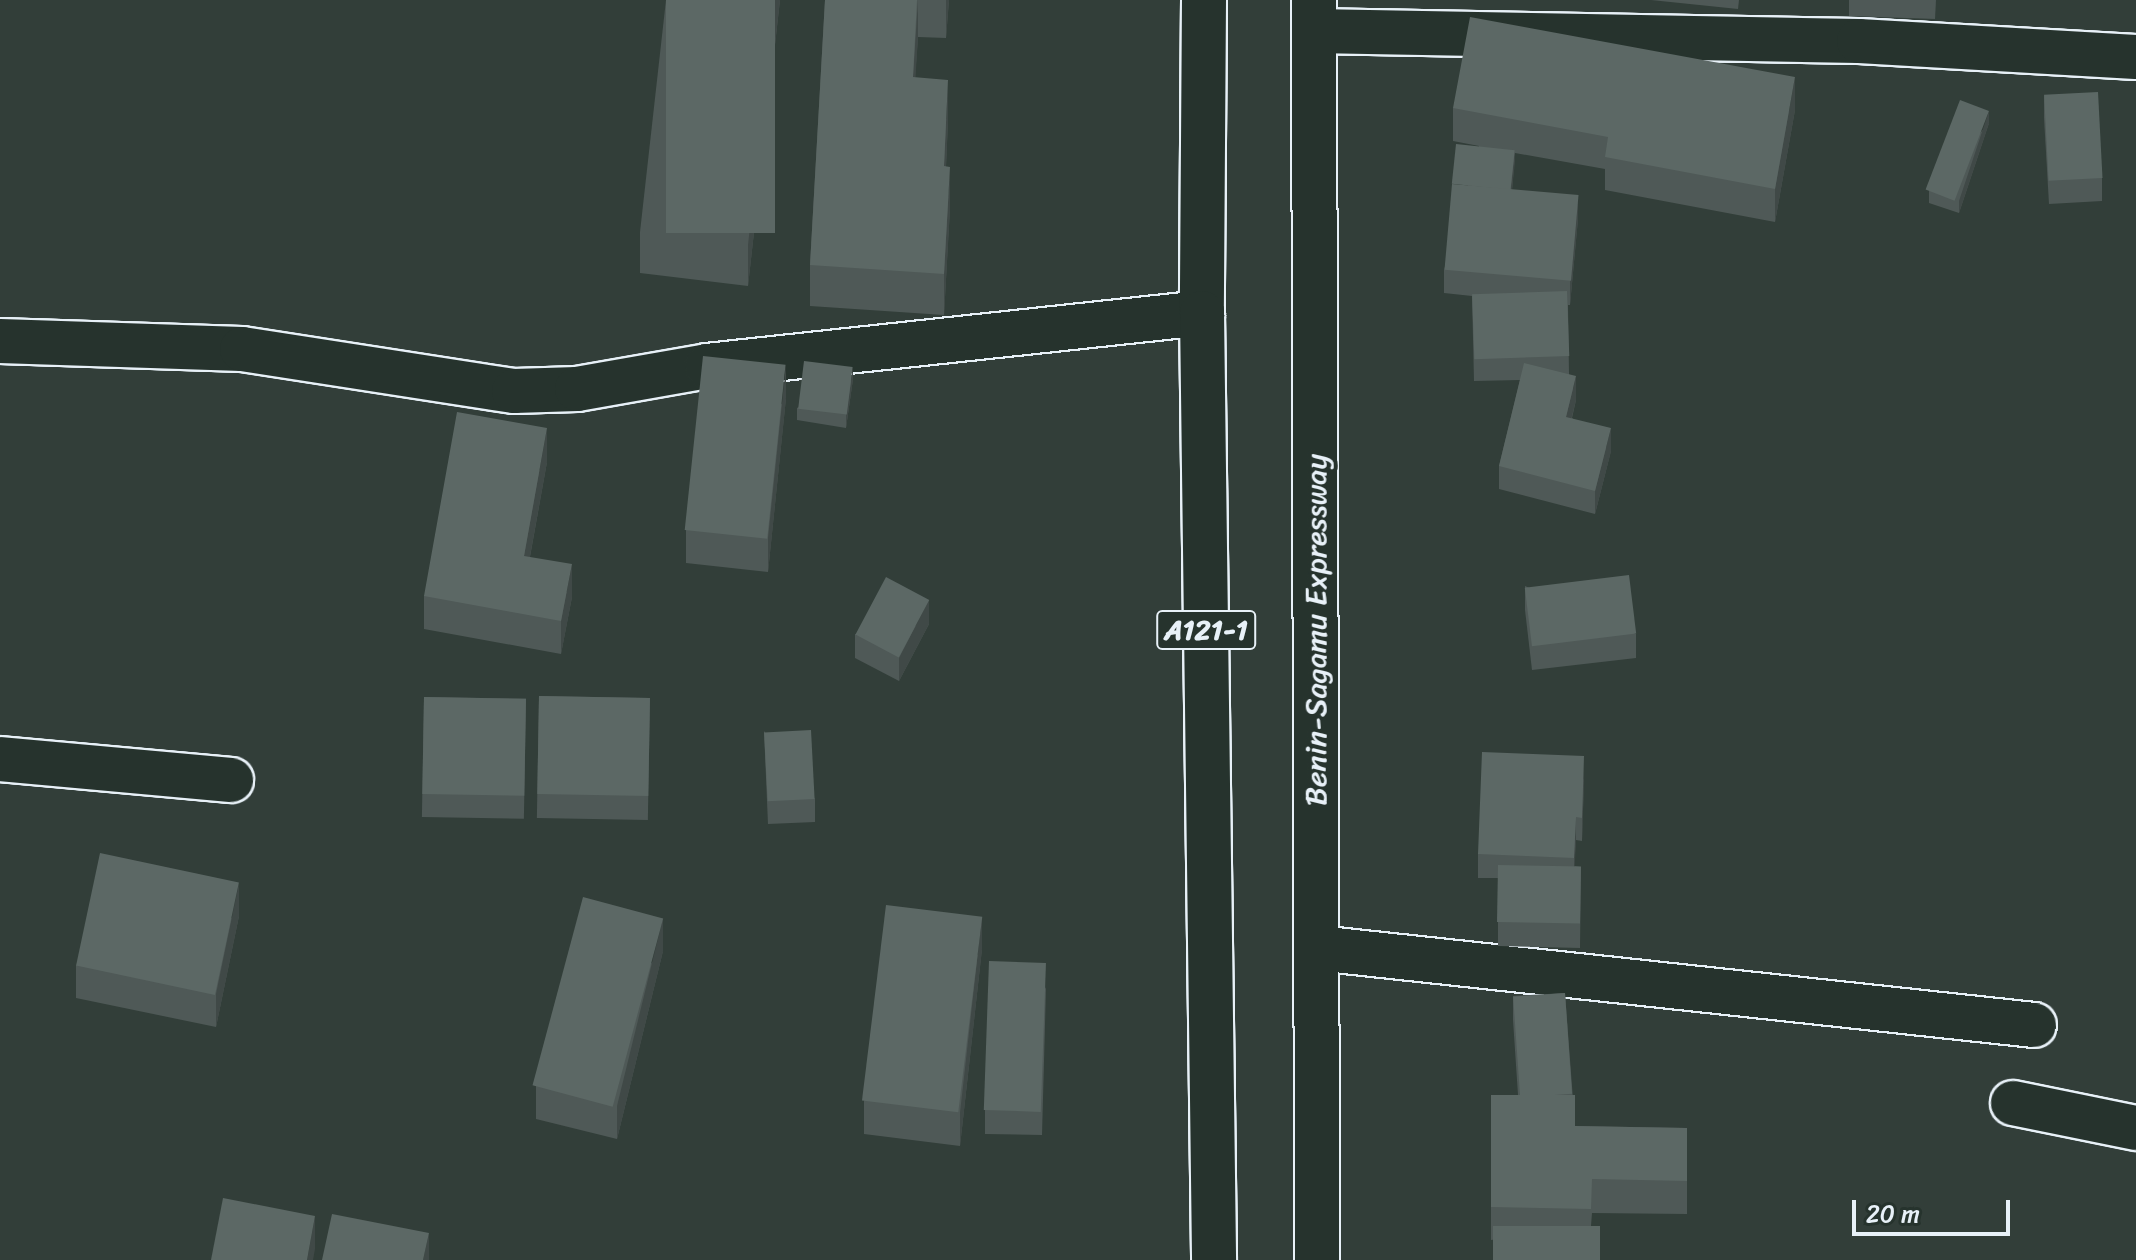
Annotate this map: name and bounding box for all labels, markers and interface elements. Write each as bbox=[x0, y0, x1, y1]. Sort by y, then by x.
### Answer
street label: Benin-Sagamu Expressway bbox=[1298, 453, 1334, 807]
road number: A121-1 bbox=[1156, 606, 1256, 654]
scale bar bbox=[1856, 1184, 2014, 1234]
text: 20 m bbox=[1866, 1193, 1920, 1235]

